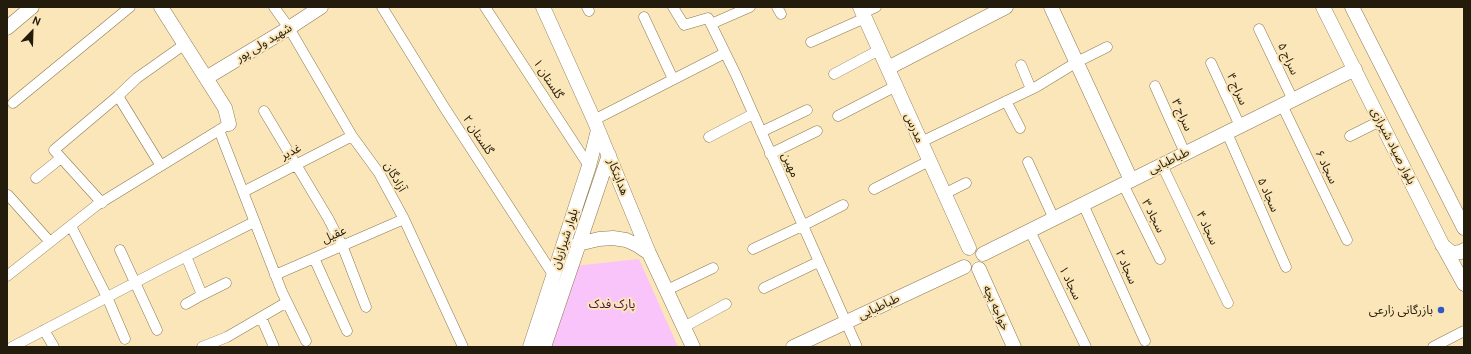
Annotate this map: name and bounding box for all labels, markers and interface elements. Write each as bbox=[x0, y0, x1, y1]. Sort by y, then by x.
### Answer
north arrow bbox=[12, 12, 52, 52]
text: N bbox=[30, 13, 43, 29]
street label: شهید ولی پور bbox=[233, 21, 295, 65]
street label: سراج ۵ bbox=[1274, 41, 1302, 77]
street label: گلستان ۱ bbox=[530, 56, 566, 102]
street label: سراج ۴ bbox=[1224, 71, 1250, 107]
street label: سراج ۳ bbox=[1169, 97, 1195, 133]
street label: بلوار صیاد شیرازی bbox=[1367, 105, 1419, 187]
street label: مدرس bbox=[901, 111, 927, 145]
street label: گلستان ۲ bbox=[460, 113, 496, 157]
street label: غدیر bbox=[278, 141, 304, 163]
street label: طباطبایی bbox=[1146, 145, 1192, 177]
street label: سجاد ۶ bbox=[1312, 148, 1340, 186]
street label: مهین bbox=[778, 150, 802, 180]
street label: هدایتکار bbox=[604, 157, 632, 197]
street label: آزادگان bbox=[381, 159, 409, 195]
street label: سجاد ۵ bbox=[1254, 176, 1282, 214]
street label: سجاد ۳ bbox=[1138, 197, 1168, 235]
street label: بلوار شیرازیان bbox=[548, 207, 582, 271]
street label: سجاد ۴ bbox=[1193, 209, 1221, 247]
street label: عقیل bbox=[320, 223, 348, 247]
street label: سجاد ۲ bbox=[1112, 248, 1140, 286]
street label: سجاد ۱ bbox=[1056, 264, 1084, 302]
street label: خواجه بچه bbox=[980, 283, 1012, 333]
street label: طباطبایی bbox=[856, 291, 902, 323]
park label: پارک فدک bbox=[589, 297, 635, 311]
place label: بازرگانی زارعی bbox=[1369, 303, 1433, 317]
marker: بازرگانی زارعی bbox=[1436, 305, 1446, 315]

